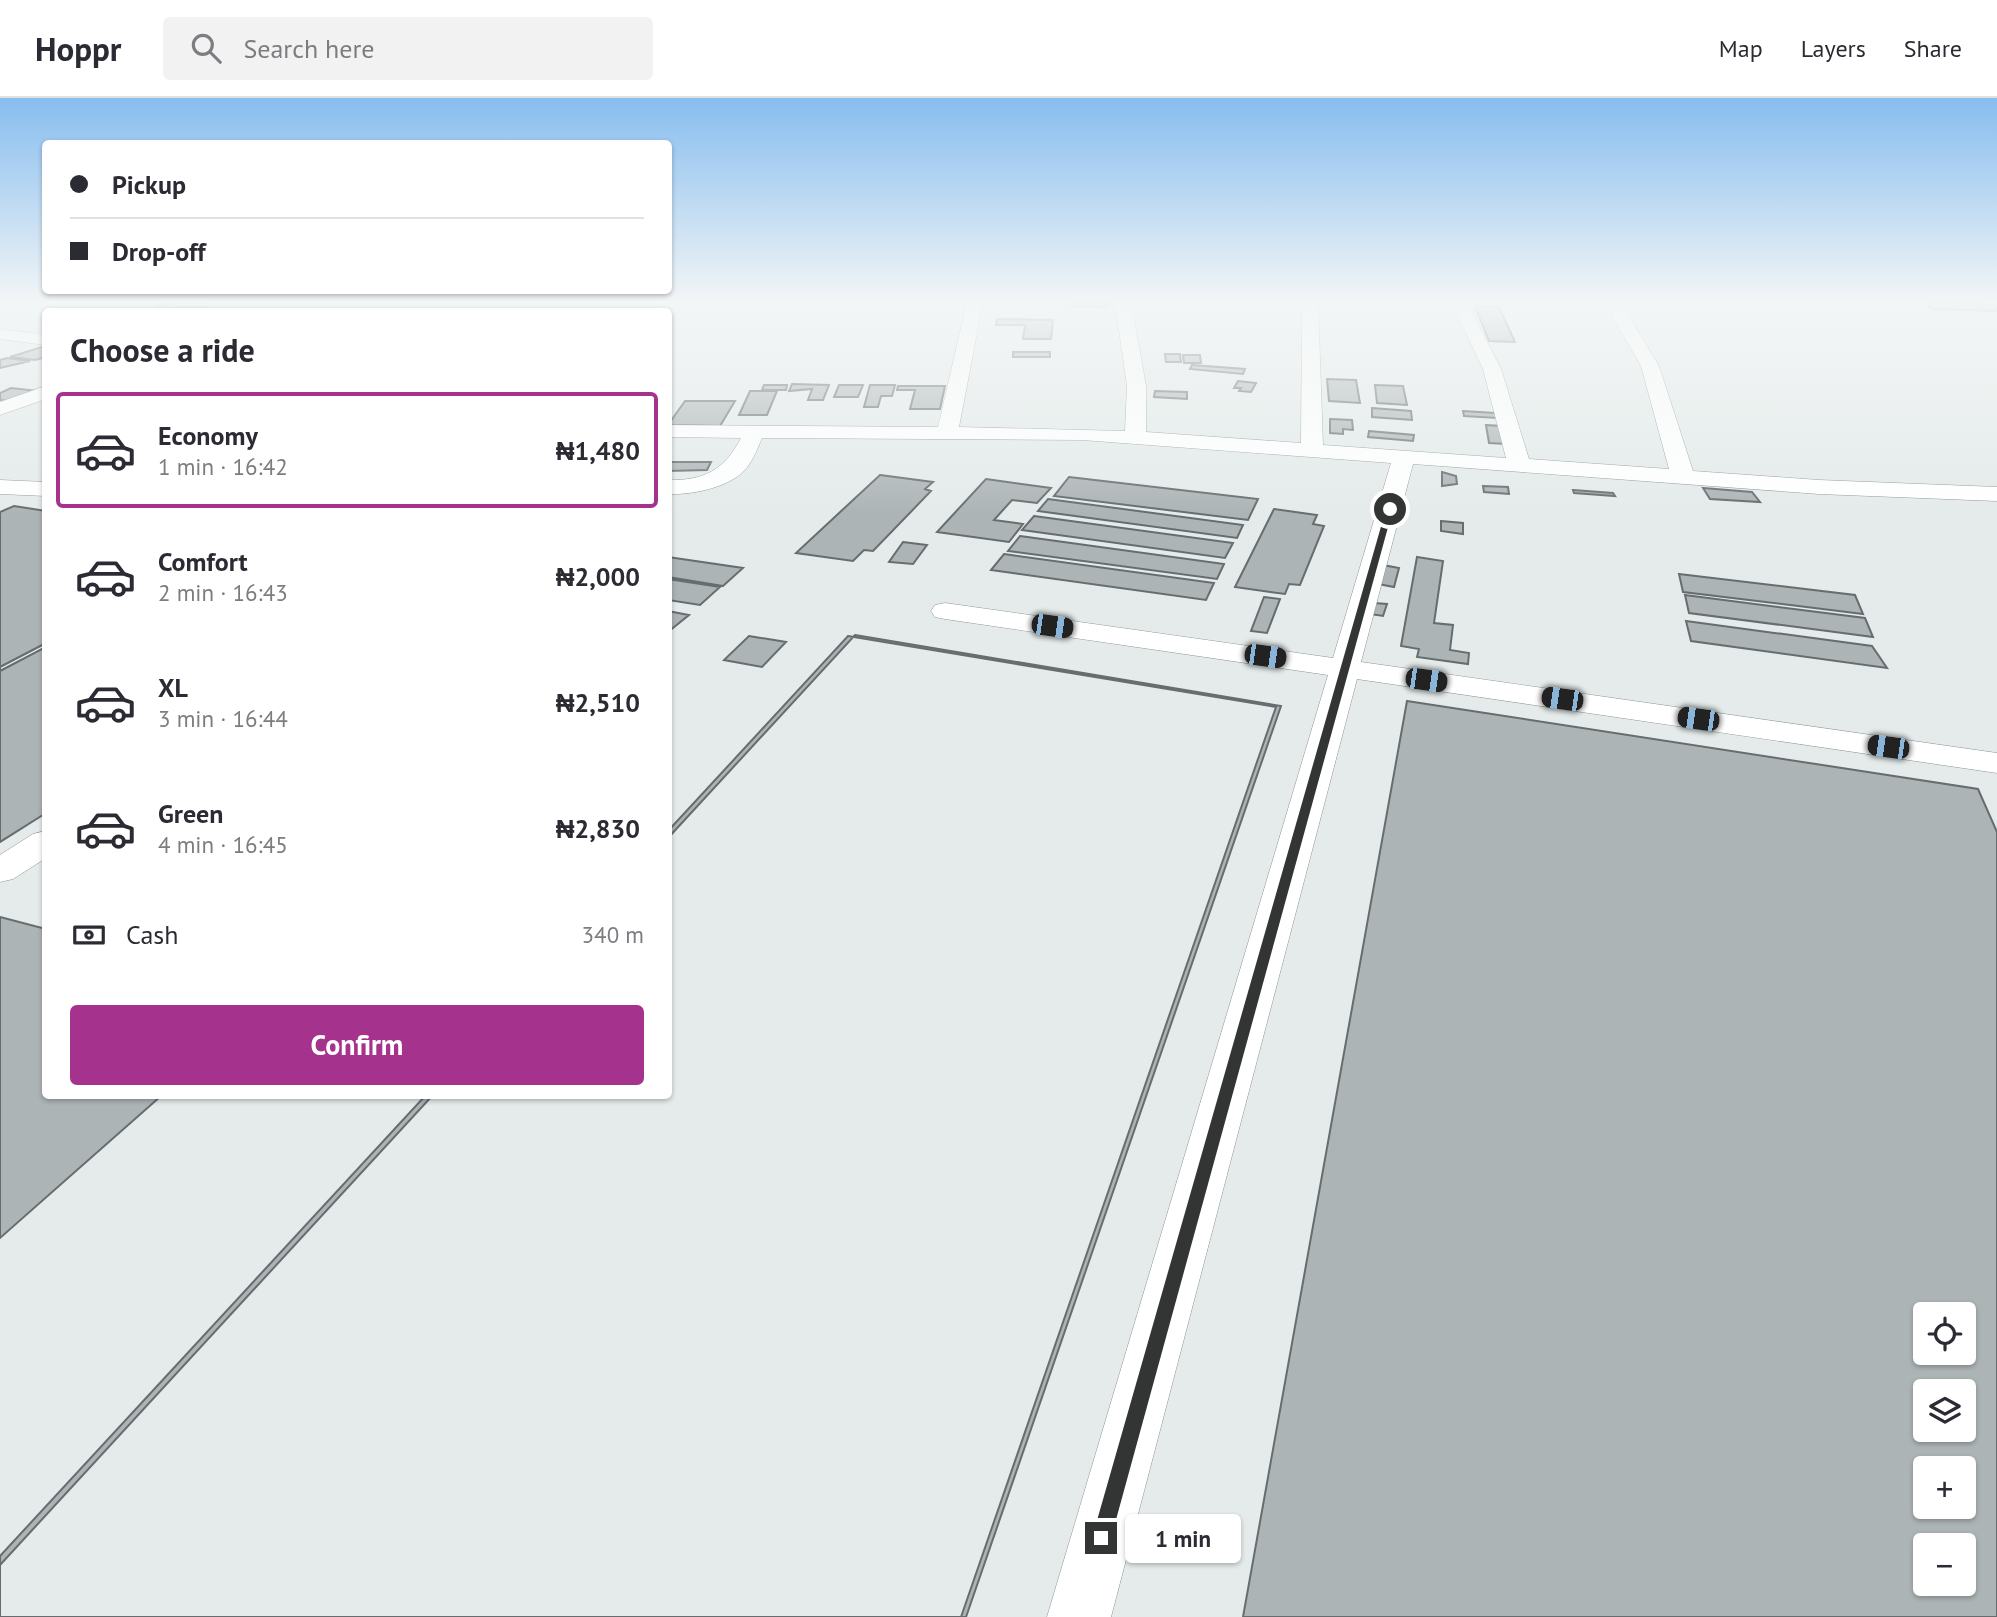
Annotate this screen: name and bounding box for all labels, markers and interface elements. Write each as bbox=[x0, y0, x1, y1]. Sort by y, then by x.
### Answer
search box bbox=[163, 17, 653, 80]
text: Hoppr bbox=[35, 27, 121, 70]
icon: search bbox=[187, 29, 225, 67]
text: Search here bbox=[243, 32, 375, 65]
text: Map bbox=[1719, 33, 1763, 64]
text: Layers bbox=[1801, 33, 1866, 64]
text: Share bbox=[1904, 33, 1962, 64]
text: Pickup bbox=[112, 168, 186, 201]
text: Drop-off bbox=[112, 235, 206, 268]
text: Choose a ride bbox=[70, 329, 255, 371]
icon: car bbox=[74, 419, 137, 482]
text: Economy bbox=[158, 419, 258, 452]
text: ₦1,480 bbox=[556, 434, 640, 467]
text: 1 min · 16:42 bbox=[158, 452, 288, 481]
route start bbox=[1374, 493, 1406, 525]
icon: car bbox=[74, 545, 137, 608]
text: Comfort bbox=[158, 545, 248, 578]
text: ₦2,000 bbox=[556, 560, 640, 593]
text: 2 min · 16:43 bbox=[158, 578, 288, 607]
car bbox=[1030, 613, 1075, 639]
car bbox=[1243, 643, 1288, 669]
car bbox=[1404, 667, 1449, 693]
icon: car bbox=[74, 671, 137, 734]
text: XL bbox=[158, 671, 188, 704]
text: ₦2,510 bbox=[556, 686, 640, 719]
car bbox=[1540, 686, 1585, 712]
text: 3 min · 16:44 bbox=[158, 704, 288, 733]
car bbox=[1676, 706, 1721, 732]
car bbox=[1866, 734, 1911, 760]
icon: car bbox=[74, 797, 137, 860]
text: Green bbox=[158, 797, 223, 830]
text: ₦2,830 bbox=[556, 812, 640, 845]
text: 4 min · 16:45 bbox=[158, 830, 288, 859]
icon: cash bbox=[70, 916, 108, 954]
text: Cash bbox=[126, 918, 178, 951]
text: 340 m bbox=[582, 920, 644, 949]
button: Confirm bbox=[70, 1005, 644, 1085]
map controls bbox=[1913, 1302, 1976, 1596]
button: locate bbox=[1913, 1302, 1976, 1365]
button: layers bbox=[1913, 1379, 1976, 1442]
button: + bbox=[1913, 1456, 1976, 1519]
callout: 1 min bbox=[1126, 1514, 1241, 1562]
route end bbox=[1085, 1522, 1117, 1554]
text: 1 min bbox=[1155, 1524, 1211, 1553]
button: − bbox=[1913, 1533, 1976, 1596]

